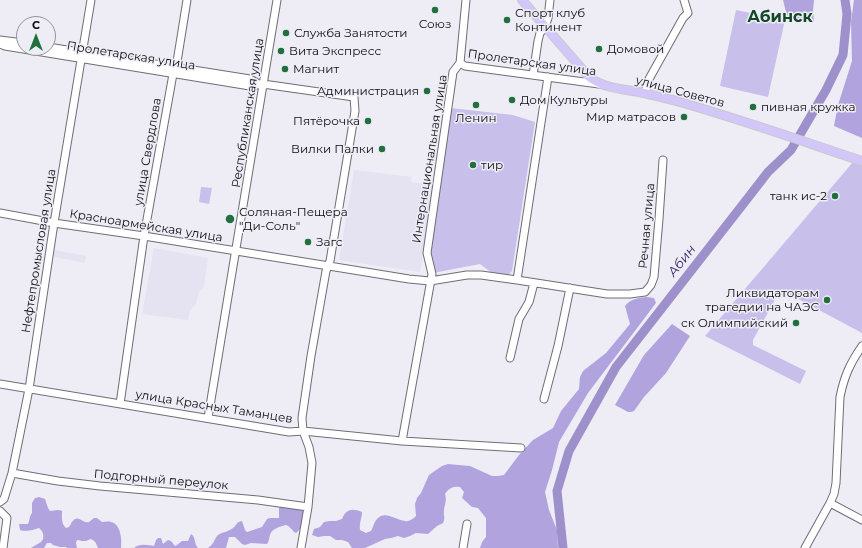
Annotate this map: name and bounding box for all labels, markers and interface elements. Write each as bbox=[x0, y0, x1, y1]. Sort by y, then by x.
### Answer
marker: Союз bbox=[430, 5, 440, 15]
place label: Спорт клуб Континент bbox=[515, 6, 585, 34]
district label: Абинск bbox=[747, 7, 813, 27]
marker: Спорт клуб Континент bbox=[502, 15, 512, 25]
north arrow bbox=[16, 16, 56, 56]
place label: Союз bbox=[419, 17, 451, 31]
text: С bbox=[32, 18, 40, 32]
place label: Служба Занятости bbox=[294, 26, 408, 40]
marker: Служба Занятости bbox=[281, 28, 291, 38]
street label: Республиканская улица bbox=[229, 37, 267, 189]
street label: Пролетарская улица bbox=[66, 39, 196, 73]
place label: Домовой bbox=[607, 42, 664, 56]
place label: Вита Экспресс bbox=[289, 44, 381, 58]
marker: Домовой bbox=[594, 44, 604, 54]
marker: Вита Экспресс bbox=[276, 46, 286, 56]
street label: Пролетарская улица bbox=[467, 47, 597, 79]
place label: Магнит bbox=[293, 62, 339, 76]
marker: Магнит bbox=[280, 64, 290, 74]
street label: улица Советов bbox=[634, 73, 726, 111]
street label: Интернациональная улица bbox=[410, 74, 450, 244]
place label: Администрация bbox=[317, 84, 419, 98]
marker: Администрация bbox=[422, 86, 432, 96]
place label: Дом Культуры bbox=[520, 93, 608, 107]
marker: Дом Культуры bbox=[507, 95, 517, 105]
street label: улица Свердлова bbox=[131, 97, 165, 207]
marker: Ленин bbox=[471, 100, 481, 110]
place label: пивная кружка bbox=[761, 100, 855, 114]
marker: пивная кружка bbox=[748, 102, 758, 112]
place label: Мир матрасов bbox=[586, 110, 676, 124]
place label: Ленин bbox=[455, 111, 497, 125]
marker: Мир матрасов bbox=[679, 112, 689, 122]
place label: Пятёрочка bbox=[293, 114, 360, 128]
marker: Пятёрочка bbox=[363, 116, 373, 126]
place label: Вилки Палки bbox=[291, 142, 374, 156]
marker: Вилки Палки bbox=[377, 144, 387, 154]
place label: тир bbox=[481, 158, 503, 172]
marker: тир bbox=[468, 160, 478, 170]
street label: Нефтепромысловая улица bbox=[19, 168, 59, 334]
street label: Речная улица bbox=[636, 183, 658, 269]
place label: танк ис-2 bbox=[770, 189, 827, 203]
marker: танк ис-2 bbox=[830, 191, 840, 201]
place label: Соляная-Пещера "Ди-Соль" bbox=[239, 205, 348, 233]
street label: Красноармейская улица bbox=[68, 207, 224, 245]
marker: Соляная-Пещера "Ди-Соль" bbox=[224, 213, 236, 225]
place label: Загс bbox=[316, 235, 343, 249]
marker: Загс bbox=[303, 237, 313, 247]
water label: Абин bbox=[665, 242, 699, 280]
place label: Ликвидаторам трагедии на ЧАЭС bbox=[705, 286, 819, 314]
marker: Ликвидаторам трагедии на ЧАЭС bbox=[822, 295, 832, 305]
place label: ск Олимпийский bbox=[681, 316, 788, 330]
marker: ск Олимпийский bbox=[791, 318, 801, 328]
street label: улица Красных Таманцев bbox=[134, 387, 294, 427]
street label: Подгорный переулок bbox=[93, 467, 229, 493]

